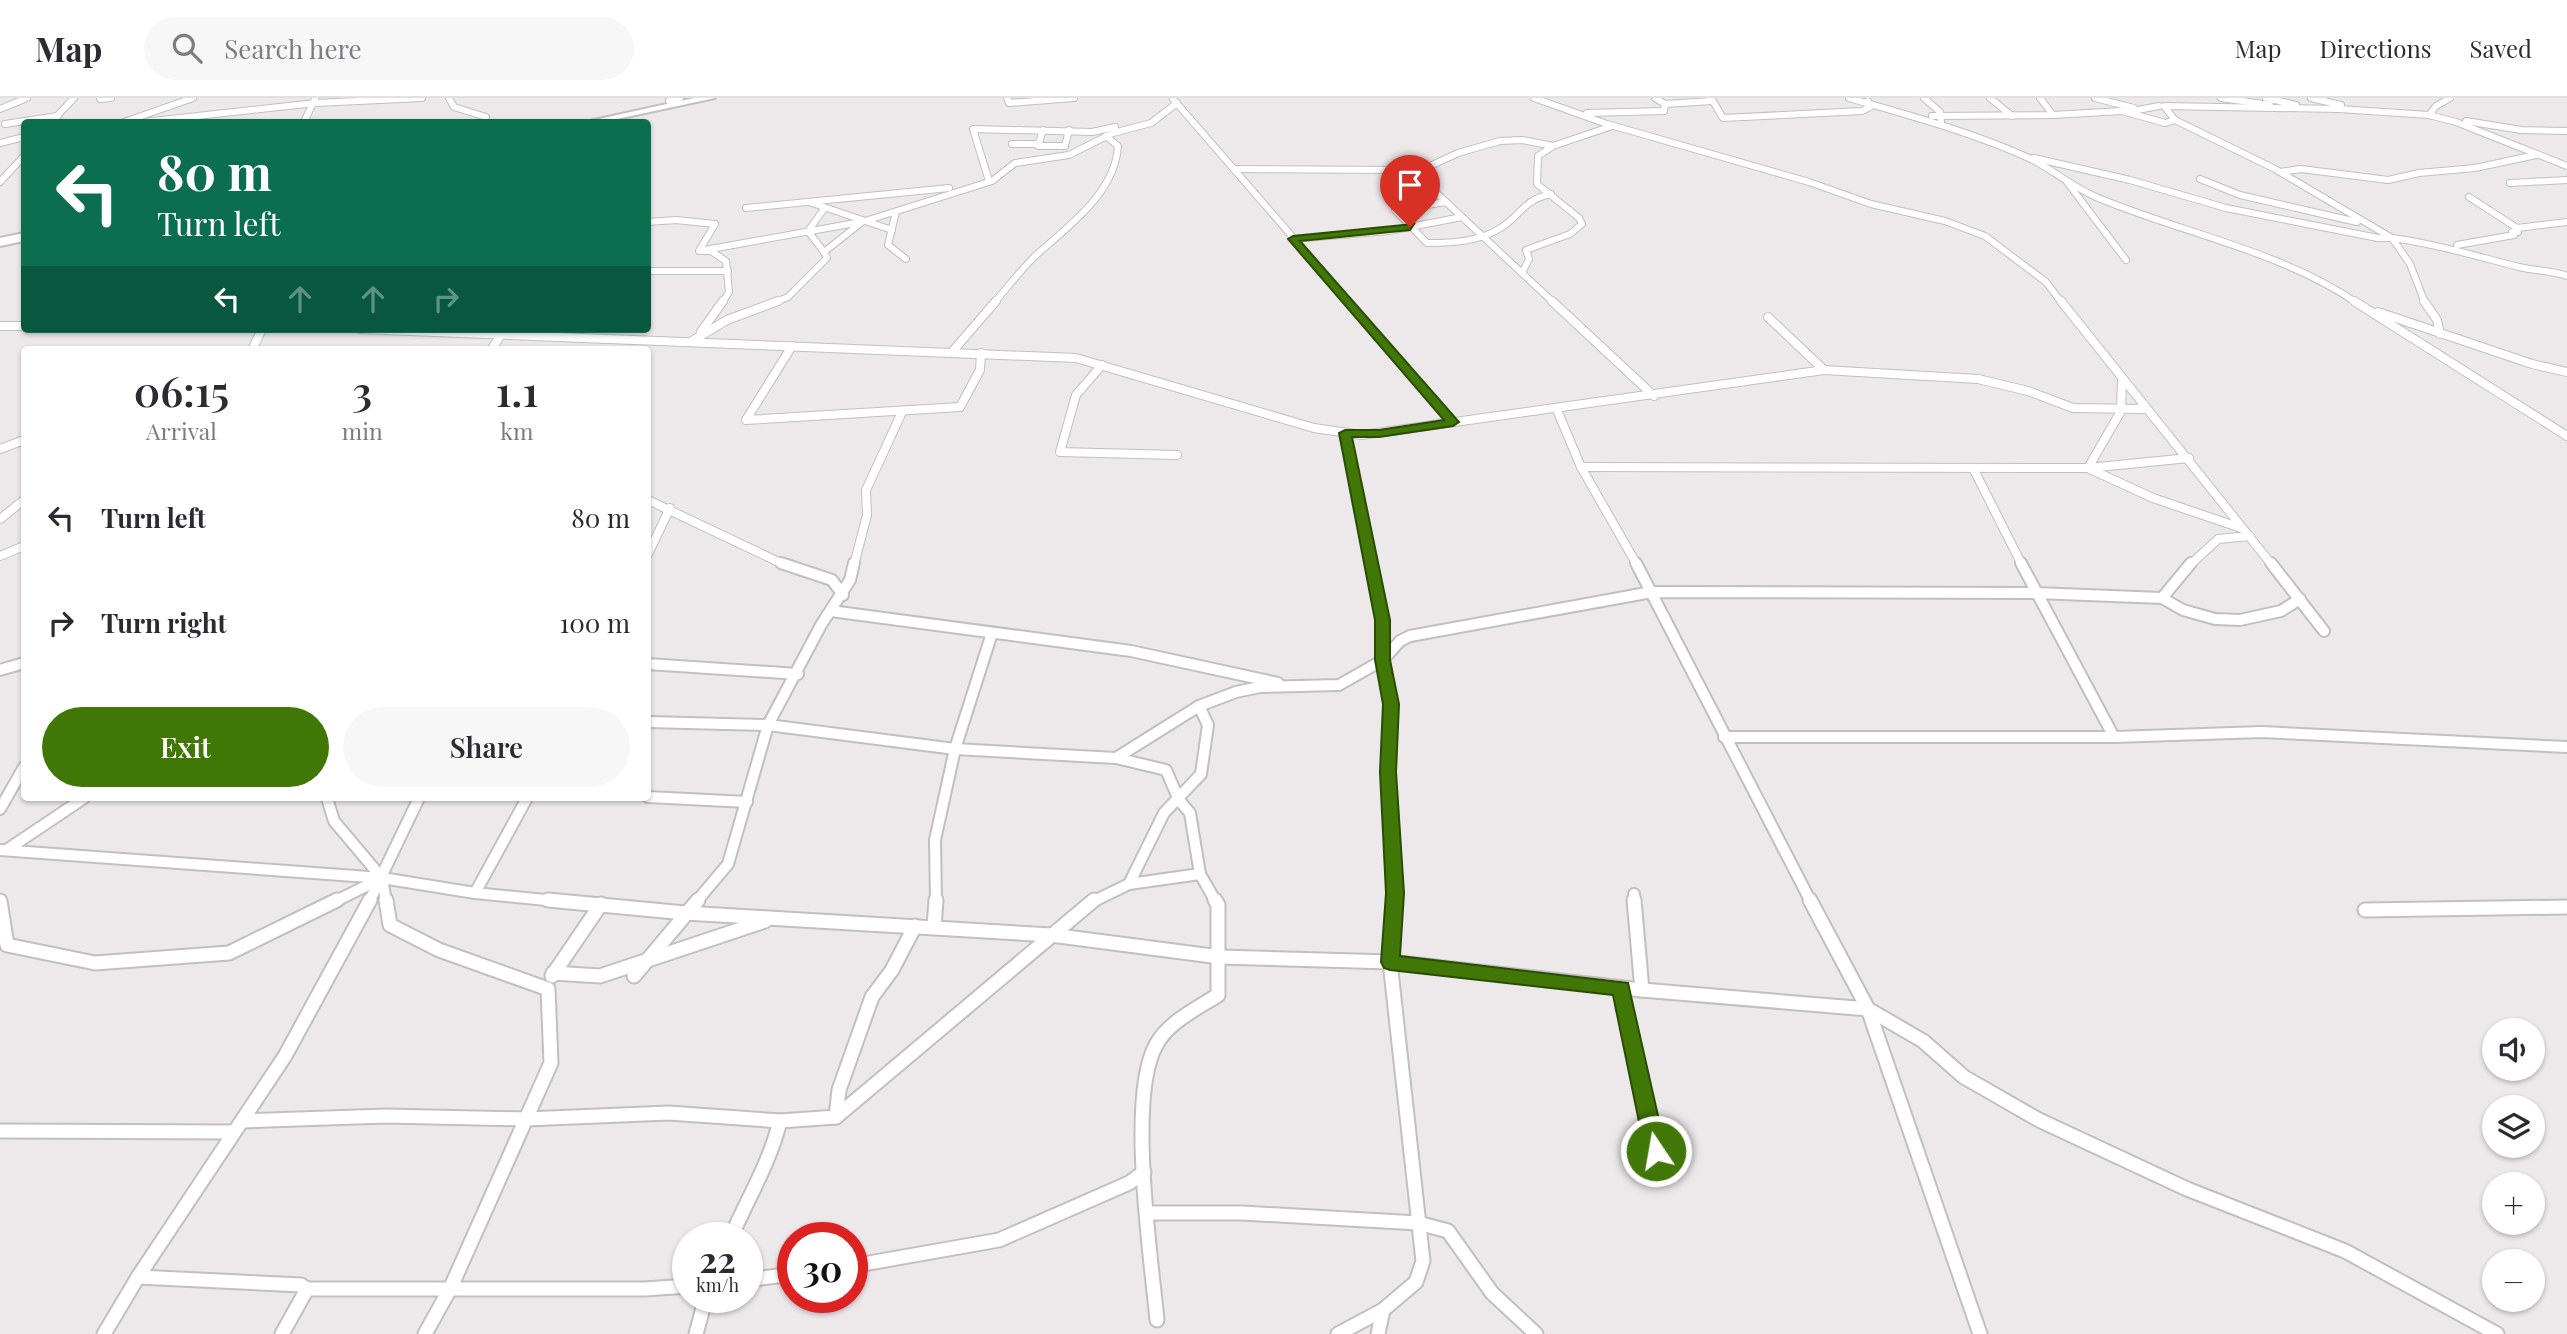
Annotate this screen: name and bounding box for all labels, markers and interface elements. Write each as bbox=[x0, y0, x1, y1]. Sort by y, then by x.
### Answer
search box bbox=[144, 17, 634, 80]
text: Map bbox=[35, 26, 102, 70]
icon: search bbox=[168, 29, 206, 67]
text: Search here bbox=[224, 31, 362, 66]
text: Map bbox=[2235, 32, 2281, 64]
text: Directions bbox=[2319, 32, 2432, 64]
text: Saved bbox=[2470, 32, 2532, 64]
text: 80 m bbox=[157, 138, 272, 203]
icon: left bbox=[42, 147, 133, 238]
pin bbox=[1380, 155, 1440, 227]
icon: arrive bbox=[1391, 166, 1429, 204]
text: Turn left bbox=[157, 201, 281, 244]
icon: left bbox=[208, 280, 246, 318]
icon: ahead bbox=[281, 280, 319, 318]
icon: ahead bbox=[354, 280, 392, 318]
icon: right bbox=[427, 280, 465, 318]
text: 06:15 bbox=[134, 362, 229, 418]
text: 3 bbox=[352, 362, 372, 418]
text: 1.1 bbox=[495, 362, 538, 418]
text: Arrival bbox=[146, 415, 217, 446]
text: min bbox=[342, 415, 383, 446]
text: km bbox=[500, 415, 533, 446]
icon: left bbox=[42, 499, 80, 537]
text: Turn left bbox=[101, 500, 206, 535]
text: 80 m bbox=[571, 500, 630, 535]
icon: right bbox=[42, 604, 80, 642]
text: Turn right bbox=[101, 605, 227, 640]
text: 100 m bbox=[560, 605, 630, 640]
button: Exit bbox=[42, 707, 329, 787]
button: Share bbox=[343, 707, 630, 787]
map controls bbox=[2482, 1018, 2545, 1312]
button: sound bbox=[2482, 1018, 2545, 1081]
button: layers bbox=[2482, 1095, 2545, 1158]
position arrow bbox=[1619, 1114, 1693, 1188]
button: + bbox=[2482, 1172, 2545, 1235]
speed limit sign: 30 bbox=[777, 1222, 868, 1313]
text: 22 bbox=[699, 1235, 736, 1282]
button: − bbox=[2482, 1249, 2545, 1312]
text: km/h bbox=[696, 1273, 739, 1297]

